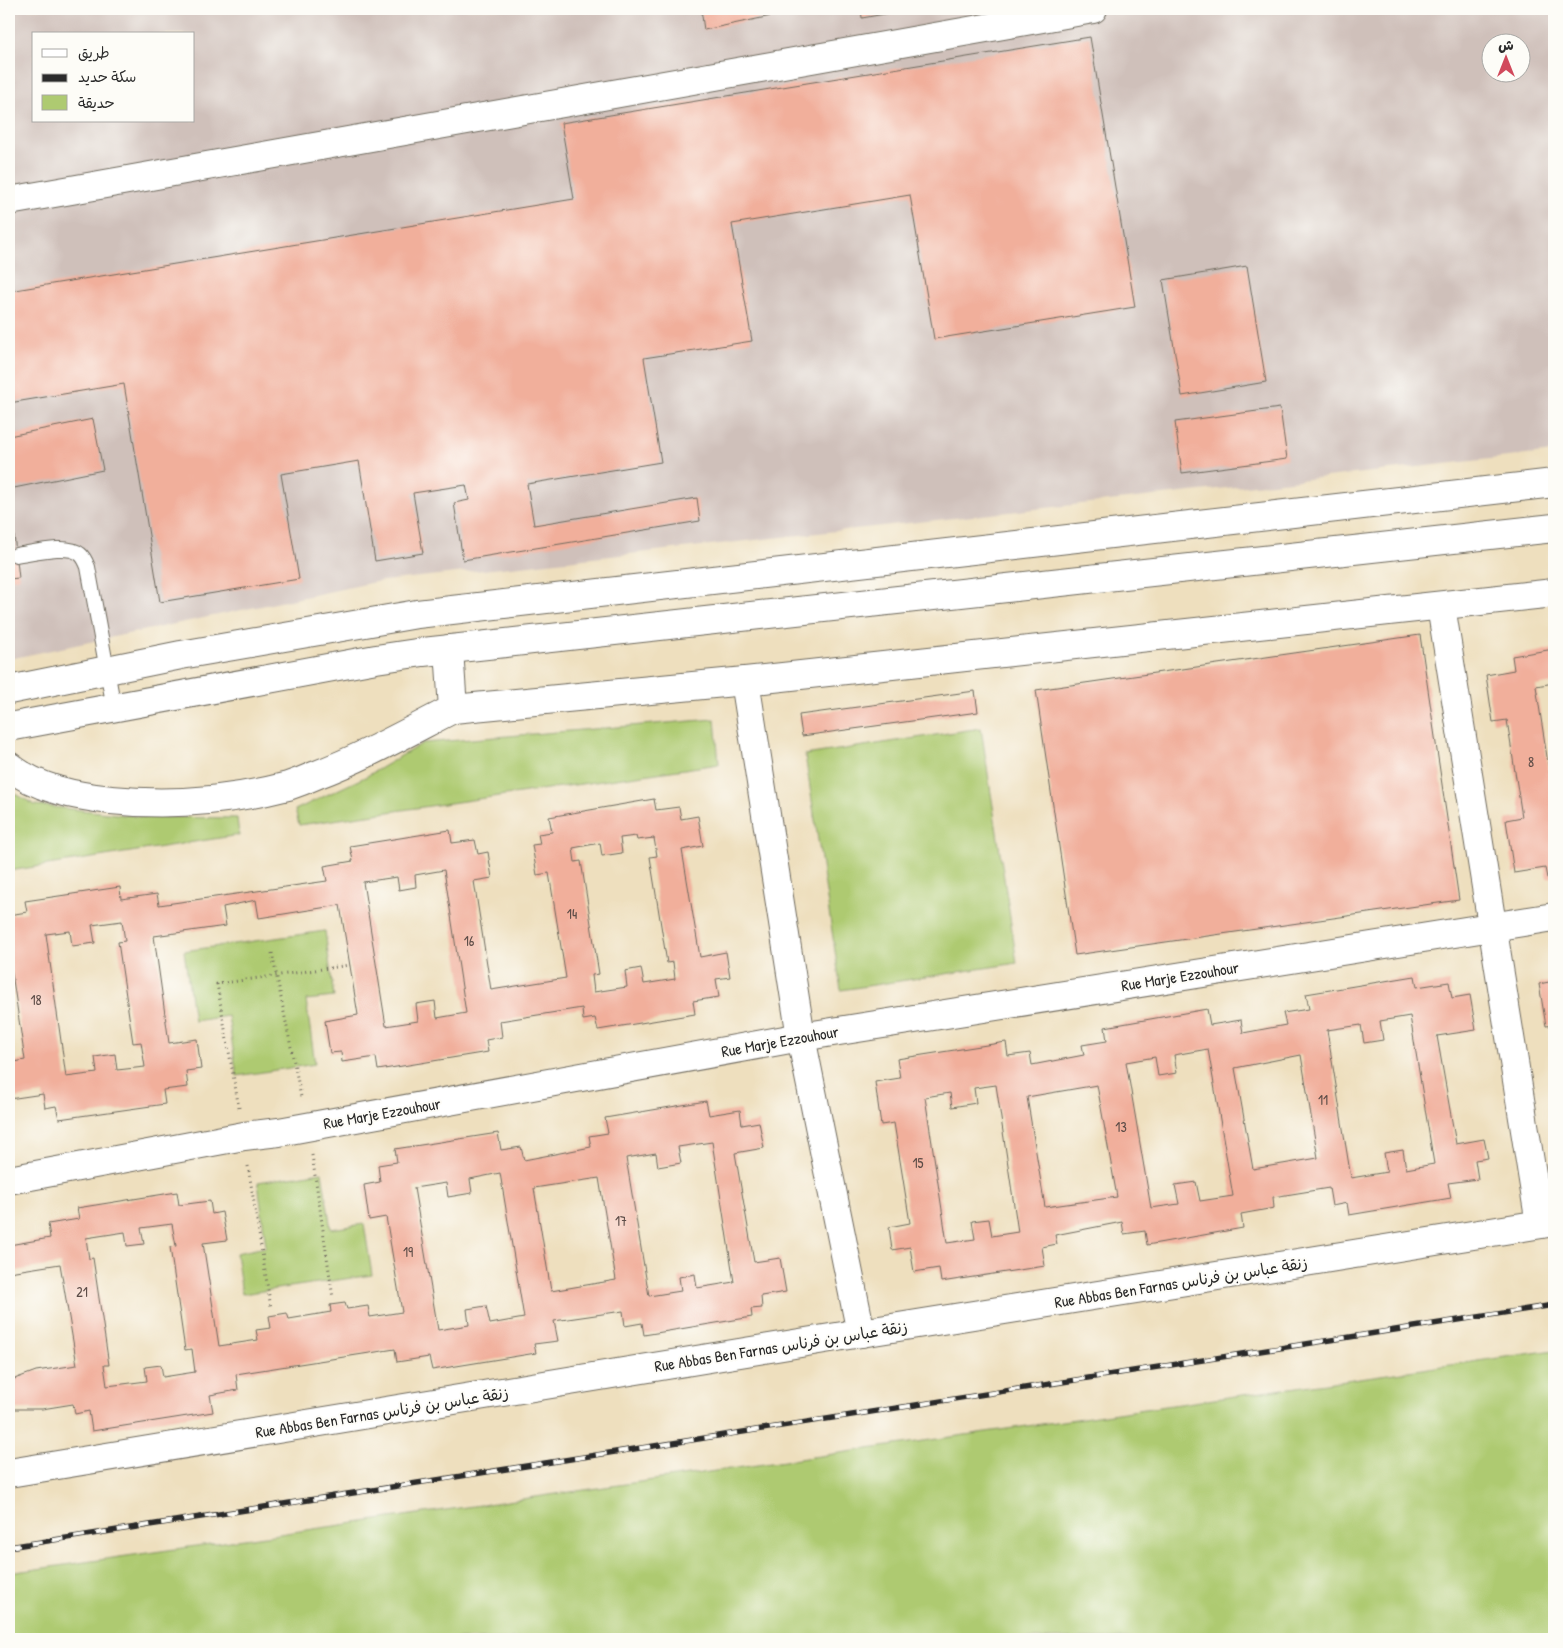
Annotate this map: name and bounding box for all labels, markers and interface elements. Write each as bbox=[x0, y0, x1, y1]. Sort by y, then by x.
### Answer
legend bbox=[32, 32, 195, 122]
north arrow bbox=[1480, 32, 1530, 82]
text: ش bbox=[1498, 35, 1514, 54]
text: طريق bbox=[78, 42, 110, 63]
text: سكة حديد bbox=[78, 66, 136, 87]
text: حديقة bbox=[78, 92, 115, 113]
house number: 8 bbox=[1528, 752, 1534, 771]
house number: 14 bbox=[567, 904, 577, 923]
house number: 16 bbox=[464, 931, 475, 950]
street label: Rue Marje Ezzouhour bbox=[1120, 956, 1240, 996]
house number: 18 bbox=[30, 990, 42, 1009]
street label: Rue Marje Ezzouhour bbox=[720, 1020, 840, 1062]
house number: 11 bbox=[1318, 1090, 1328, 1109]
street label: Rue Marje Ezzouhour bbox=[322, 1092, 442, 1134]
house number: 13 bbox=[1115, 1117, 1127, 1136]
house number: 15 bbox=[912, 1153, 924, 1172]
house number: 17 bbox=[615, 1211, 627, 1230]
house number: 19 bbox=[403, 1242, 413, 1261]
street label: Rue Abbas Ben Farnas زنقة عباس بن فرناس bbox=[1053, 1251, 1309, 1313]
house number: 21 bbox=[76, 1282, 88, 1301]
street label: Rue Abbas Ben Farnas زنقة عباس بن فرناس bbox=[653, 1315, 909, 1377]
street label: Rue Abbas Ben Farnas زنقة عباس بن فرناس bbox=[254, 1381, 510, 1443]

